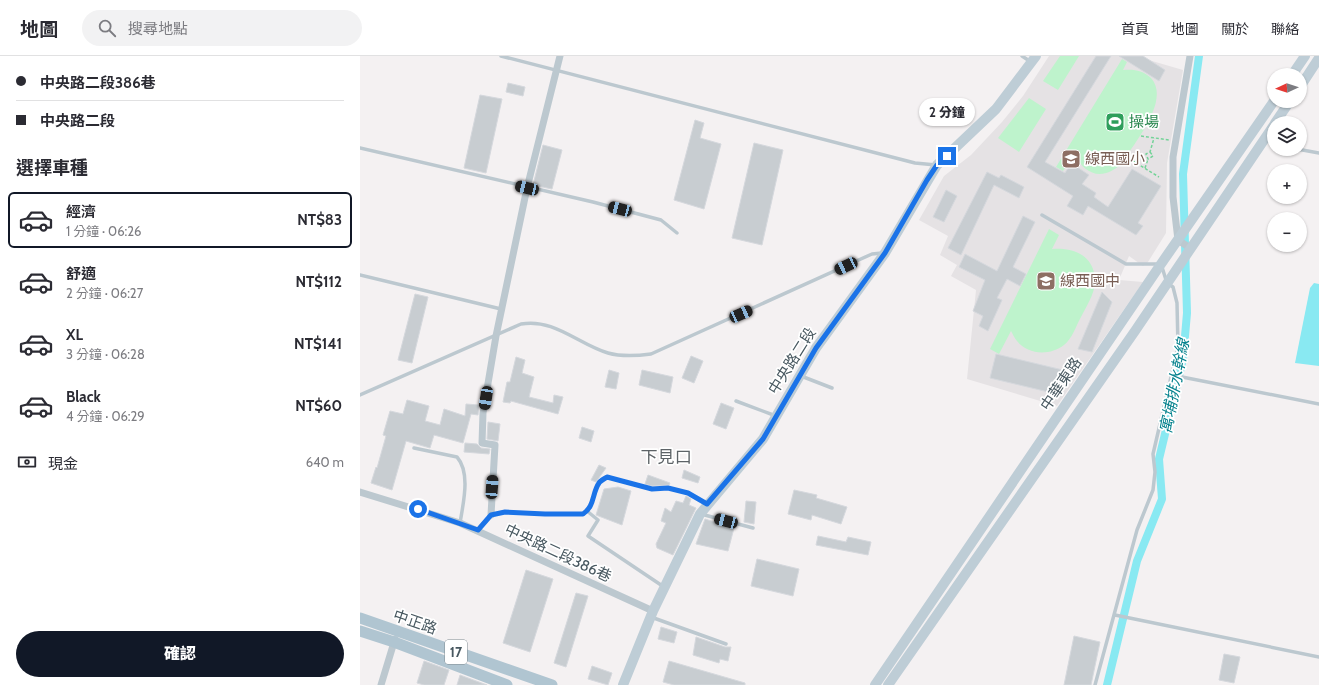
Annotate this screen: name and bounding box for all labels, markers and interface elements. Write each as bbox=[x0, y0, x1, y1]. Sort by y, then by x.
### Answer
search box bbox=[82, 10, 362, 46]
icon: search bbox=[96, 17, 118, 39]
text: 地圖 bbox=[20, 18, 58, 41]
text: 搜尋地點 bbox=[128, 20, 188, 38]
text: 首頁 bbox=[1121, 20, 1149, 38]
text: 地圖 bbox=[1171, 20, 1199, 38]
text: 關於 bbox=[1221, 20, 1249, 38]
text: 聯絡 bbox=[1271, 20, 1299, 38]
north arrow bbox=[1267, 68, 1307, 108]
map controls bbox=[1267, 68, 1307, 252]
text: 中央路二段386巷 bbox=[40, 74, 156, 92]
callout: 2 分鐘 bbox=[919, 98, 975, 126]
text: 2 分鐘 bbox=[929, 104, 965, 120]
sports icon: 操場 bbox=[1104, 111, 1126, 133]
text: 中央路二段 bbox=[40, 112, 115, 130]
place label: 操場 bbox=[1129, 113, 1159, 131]
button: layers bbox=[1267, 116, 1307, 156]
route end bbox=[938, 147, 956, 165]
school or university icon: 線西國小 bbox=[1060, 148, 1082, 170]
place label: 線西國小 bbox=[1085, 150, 1145, 168]
text: 選擇車種 bbox=[16, 157, 88, 179]
button: + bbox=[1267, 164, 1307, 204]
car bbox=[514, 179, 540, 197]
car bbox=[607, 200, 633, 218]
icon: car bbox=[18, 202, 54, 238]
text: 經濟 bbox=[66, 203, 96, 221]
text: NT$83 bbox=[297, 211, 342, 229]
button: − bbox=[1267, 212, 1307, 252]
text: 1 分鐘 · 06:26 bbox=[66, 223, 141, 239]
car bbox=[833, 255, 859, 277]
icon: car bbox=[18, 264, 54, 300]
text: 舒適 bbox=[66, 265, 96, 283]
school or university icon: 線西國中 bbox=[1035, 270, 1057, 292]
place label: 線西國中 bbox=[1060, 272, 1120, 290]
text: NT$112 bbox=[295, 273, 342, 291]
text: 2 分鐘 · 06:27 bbox=[66, 285, 143, 301]
car bbox=[728, 304, 754, 324]
street label: 中央路二段 bbox=[764, 324, 820, 398]
icon: car bbox=[18, 326, 54, 362]
text: XL bbox=[66, 326, 83, 344]
text: NT$141 bbox=[294, 335, 342, 353]
water label: 寓埔排水幹線 bbox=[1156, 335, 1193, 435]
text: 3 分鐘 · 06:28 bbox=[66, 346, 145, 362]
street label: 中華東路 bbox=[1037, 354, 1085, 414]
car bbox=[478, 385, 494, 411]
icon: car bbox=[18, 388, 54, 424]
text: Black bbox=[66, 388, 101, 406]
text: NT$60 bbox=[295, 397, 342, 415]
text: 4 分鐘 · 06:29 bbox=[66, 408, 145, 424]
district label: 下見口 bbox=[641, 447, 692, 467]
icon: cash bbox=[16, 451, 38, 473]
text: 640 m bbox=[306, 454, 344, 470]
text: 現金 bbox=[48, 455, 78, 473]
car bbox=[485, 475, 499, 499]
route start bbox=[409, 500, 427, 518]
car bbox=[713, 512, 739, 530]
street label: 中央路二段386巷 bbox=[502, 520, 614, 586]
street label: 中正路 bbox=[391, 606, 439, 638]
button: 確認 bbox=[16, 631, 344, 677]
road number: 17 bbox=[445, 640, 467, 664]

